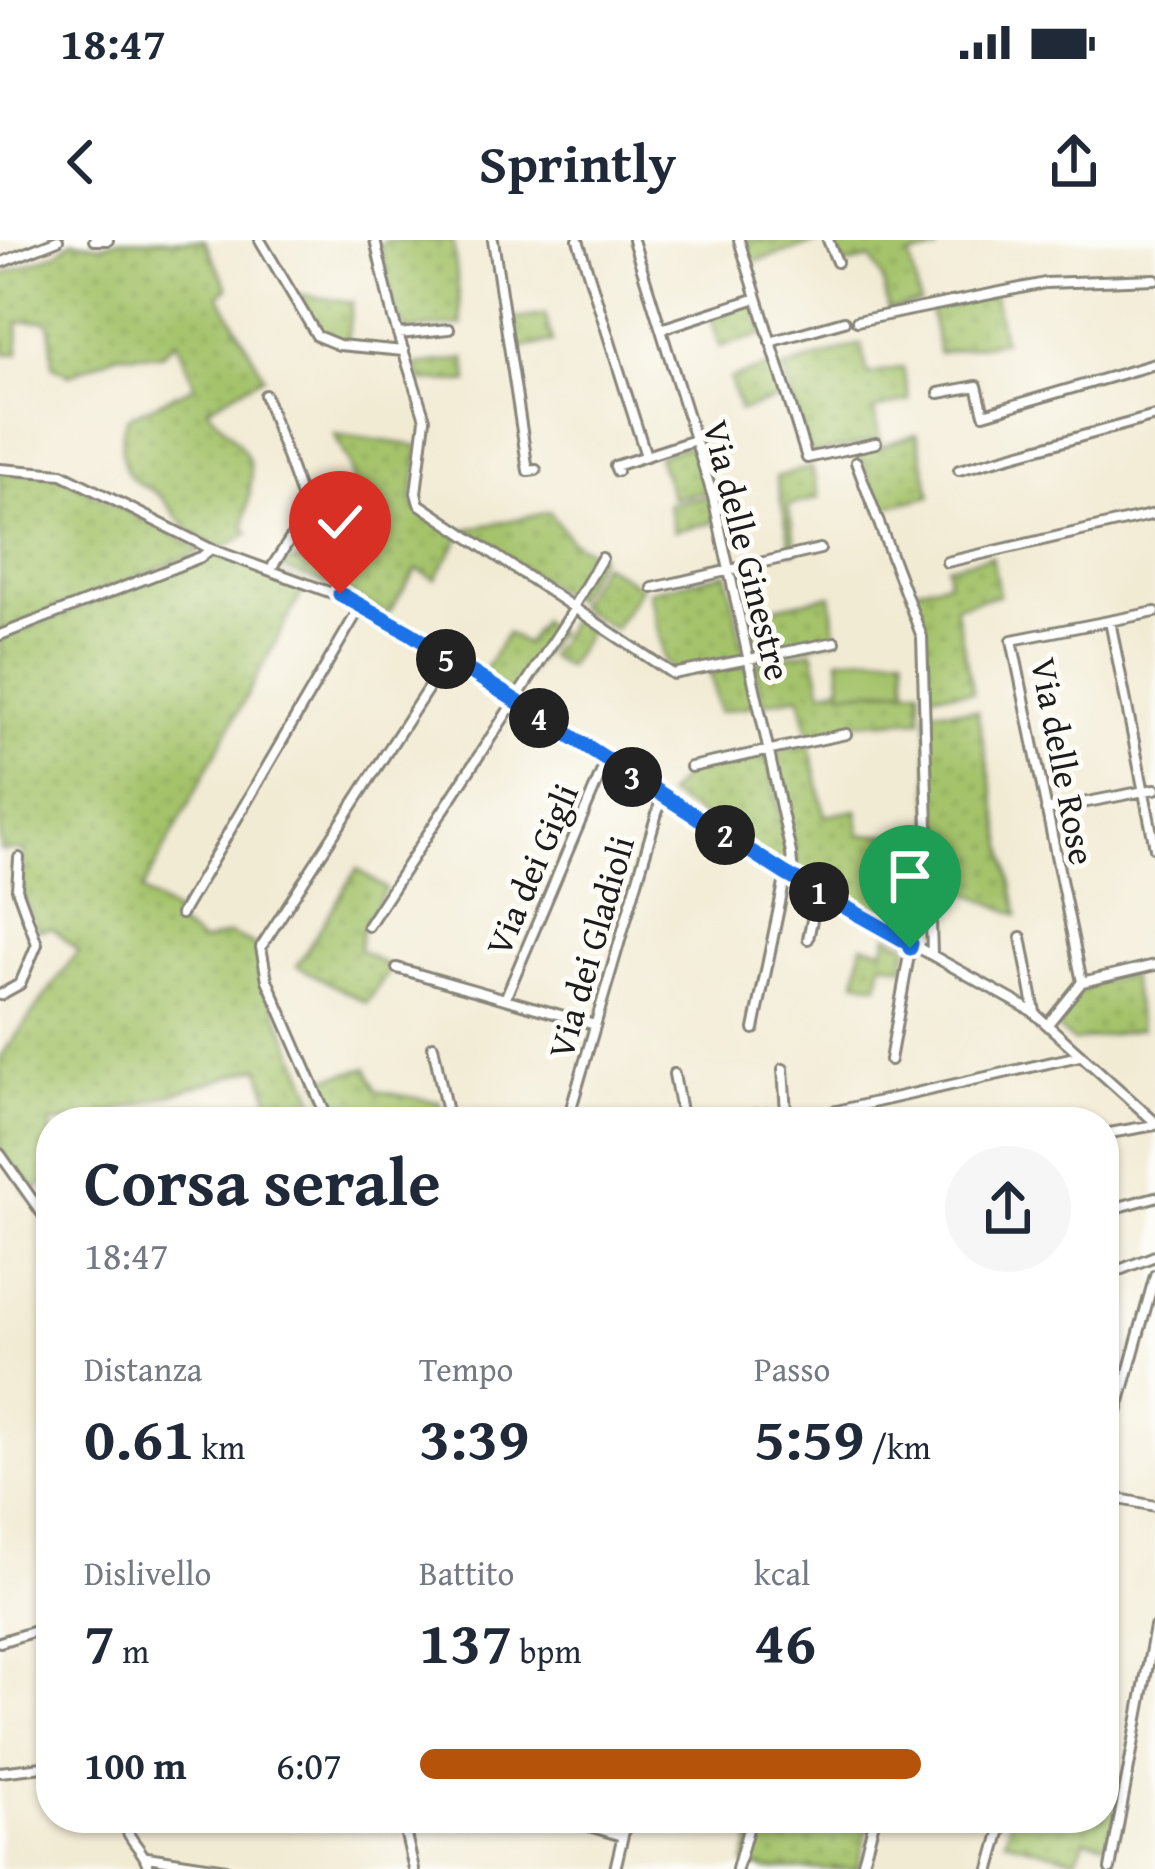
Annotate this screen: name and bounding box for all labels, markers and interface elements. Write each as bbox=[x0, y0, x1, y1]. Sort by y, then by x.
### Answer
text: 18:47 bbox=[60, 10, 166, 75]
text: Sprintly bbox=[479, 123, 676, 202]
icon: back bbox=[48, 129, 114, 195]
icon: share bbox=[1041, 129, 1107, 195]
street label: Via delle Ginestre bbox=[690, 414, 806, 686]
pin bbox=[289, 471, 391, 594]
icon: check bbox=[307, 489, 373, 555]
pin: 5 bbox=[416, 629, 476, 689]
text: 5 bbox=[437, 635, 455, 683]
street label: Via delle Rose bbox=[1018, 653, 1110, 869]
pin: 4 bbox=[509, 688, 569, 748]
text: 4 bbox=[530, 694, 548, 742]
pin: 3 bbox=[602, 747, 662, 807]
text: 3 bbox=[623, 753, 641, 801]
street label: Via dei Gigli bbox=[471, 775, 591, 963]
pin: 2 bbox=[695, 805, 755, 865]
text: 2 bbox=[716, 811, 734, 859]
pin bbox=[859, 825, 961, 948]
street label: Via dei Gladioli bbox=[533, 830, 647, 1064]
icon: arrive bbox=[877, 843, 943, 909]
pin: 1 bbox=[789, 862, 849, 922]
text: 1 bbox=[810, 868, 828, 916]
text: Corsa serale bbox=[84, 1132, 441, 1229]
button: share bbox=[945, 1146, 1071, 1272]
text: 18:47 bbox=[84, 1226, 169, 1283]
text: Distanza bbox=[84, 1345, 202, 1393]
text: Tempo bbox=[419, 1345, 513, 1393]
text: Passo bbox=[754, 1345, 830, 1393]
text: 0.61 bbox=[84, 1393, 194, 1481]
text: 3:39 bbox=[419, 1393, 529, 1481]
text: 5:59 bbox=[754, 1393, 864, 1481]
text: km bbox=[194, 1423, 245, 1471]
text: /km bbox=[864, 1423, 931, 1471]
text: Dislivello bbox=[84, 1549, 211, 1597]
text: Battito bbox=[419, 1549, 514, 1597]
text: kcal bbox=[754, 1549, 810, 1597]
text: 7 bbox=[84, 1597, 115, 1685]
text: 137 bbox=[419, 1597, 512, 1685]
text: 46 bbox=[754, 1597, 816, 1685]
text: m bbox=[115, 1627, 149, 1675]
text: bpm bbox=[512, 1627, 581, 1675]
text: 100 m bbox=[84, 1736, 187, 1793]
text: 6:07 bbox=[276, 1736, 342, 1793]

